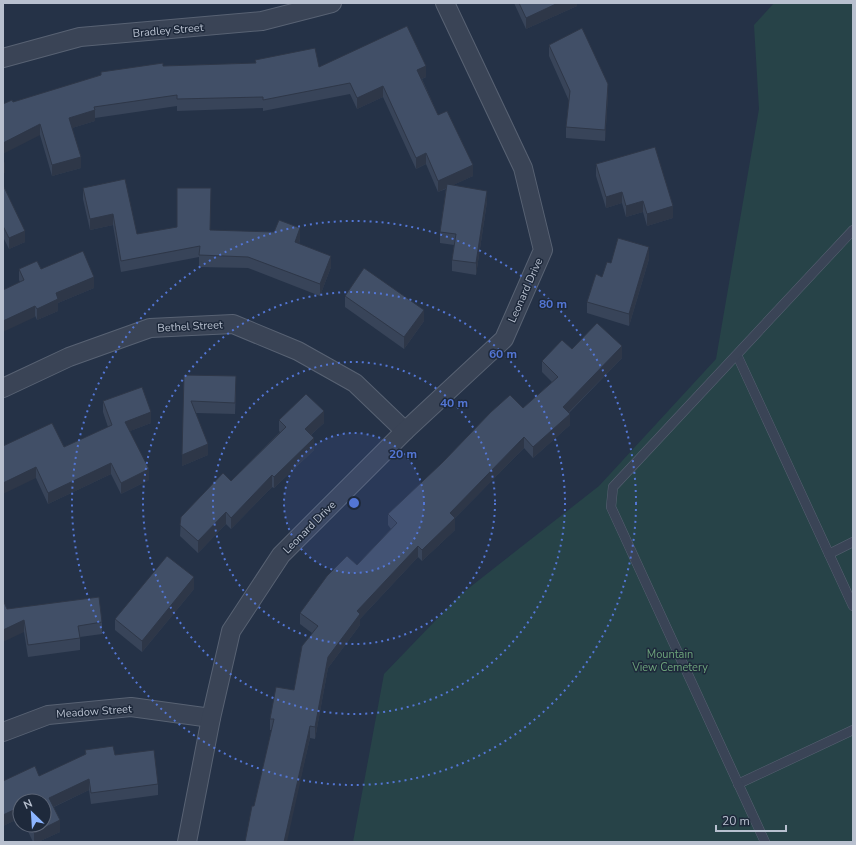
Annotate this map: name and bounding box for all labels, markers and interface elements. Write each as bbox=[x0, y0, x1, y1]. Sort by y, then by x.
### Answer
street label: Bradley Street bbox=[132, 20, 204, 41]
street label: Leonard Drive bbox=[505, 255, 546, 325]
text: 80 m bbox=[539, 296, 567, 312]
street label: Bethel Street bbox=[157, 317, 223, 336]
text: 60 m bbox=[489, 346, 517, 362]
text: 40 m bbox=[440, 395, 468, 411]
text: 20 m bbox=[389, 446, 417, 462]
centre of rings bbox=[347, 496, 361, 510]
street label: Leonard Drive bbox=[280, 497, 339, 557]
park label: Mountain View Cemetery bbox=[631, 647, 708, 675]
street label: Meadow Street bbox=[56, 701, 132, 722]
north arrow bbox=[12, 793, 52, 833]
text: N bbox=[21, 796, 35, 813]
scale bar bbox=[716, 807, 786, 833]
text: 20 m bbox=[722, 813, 750, 829]

